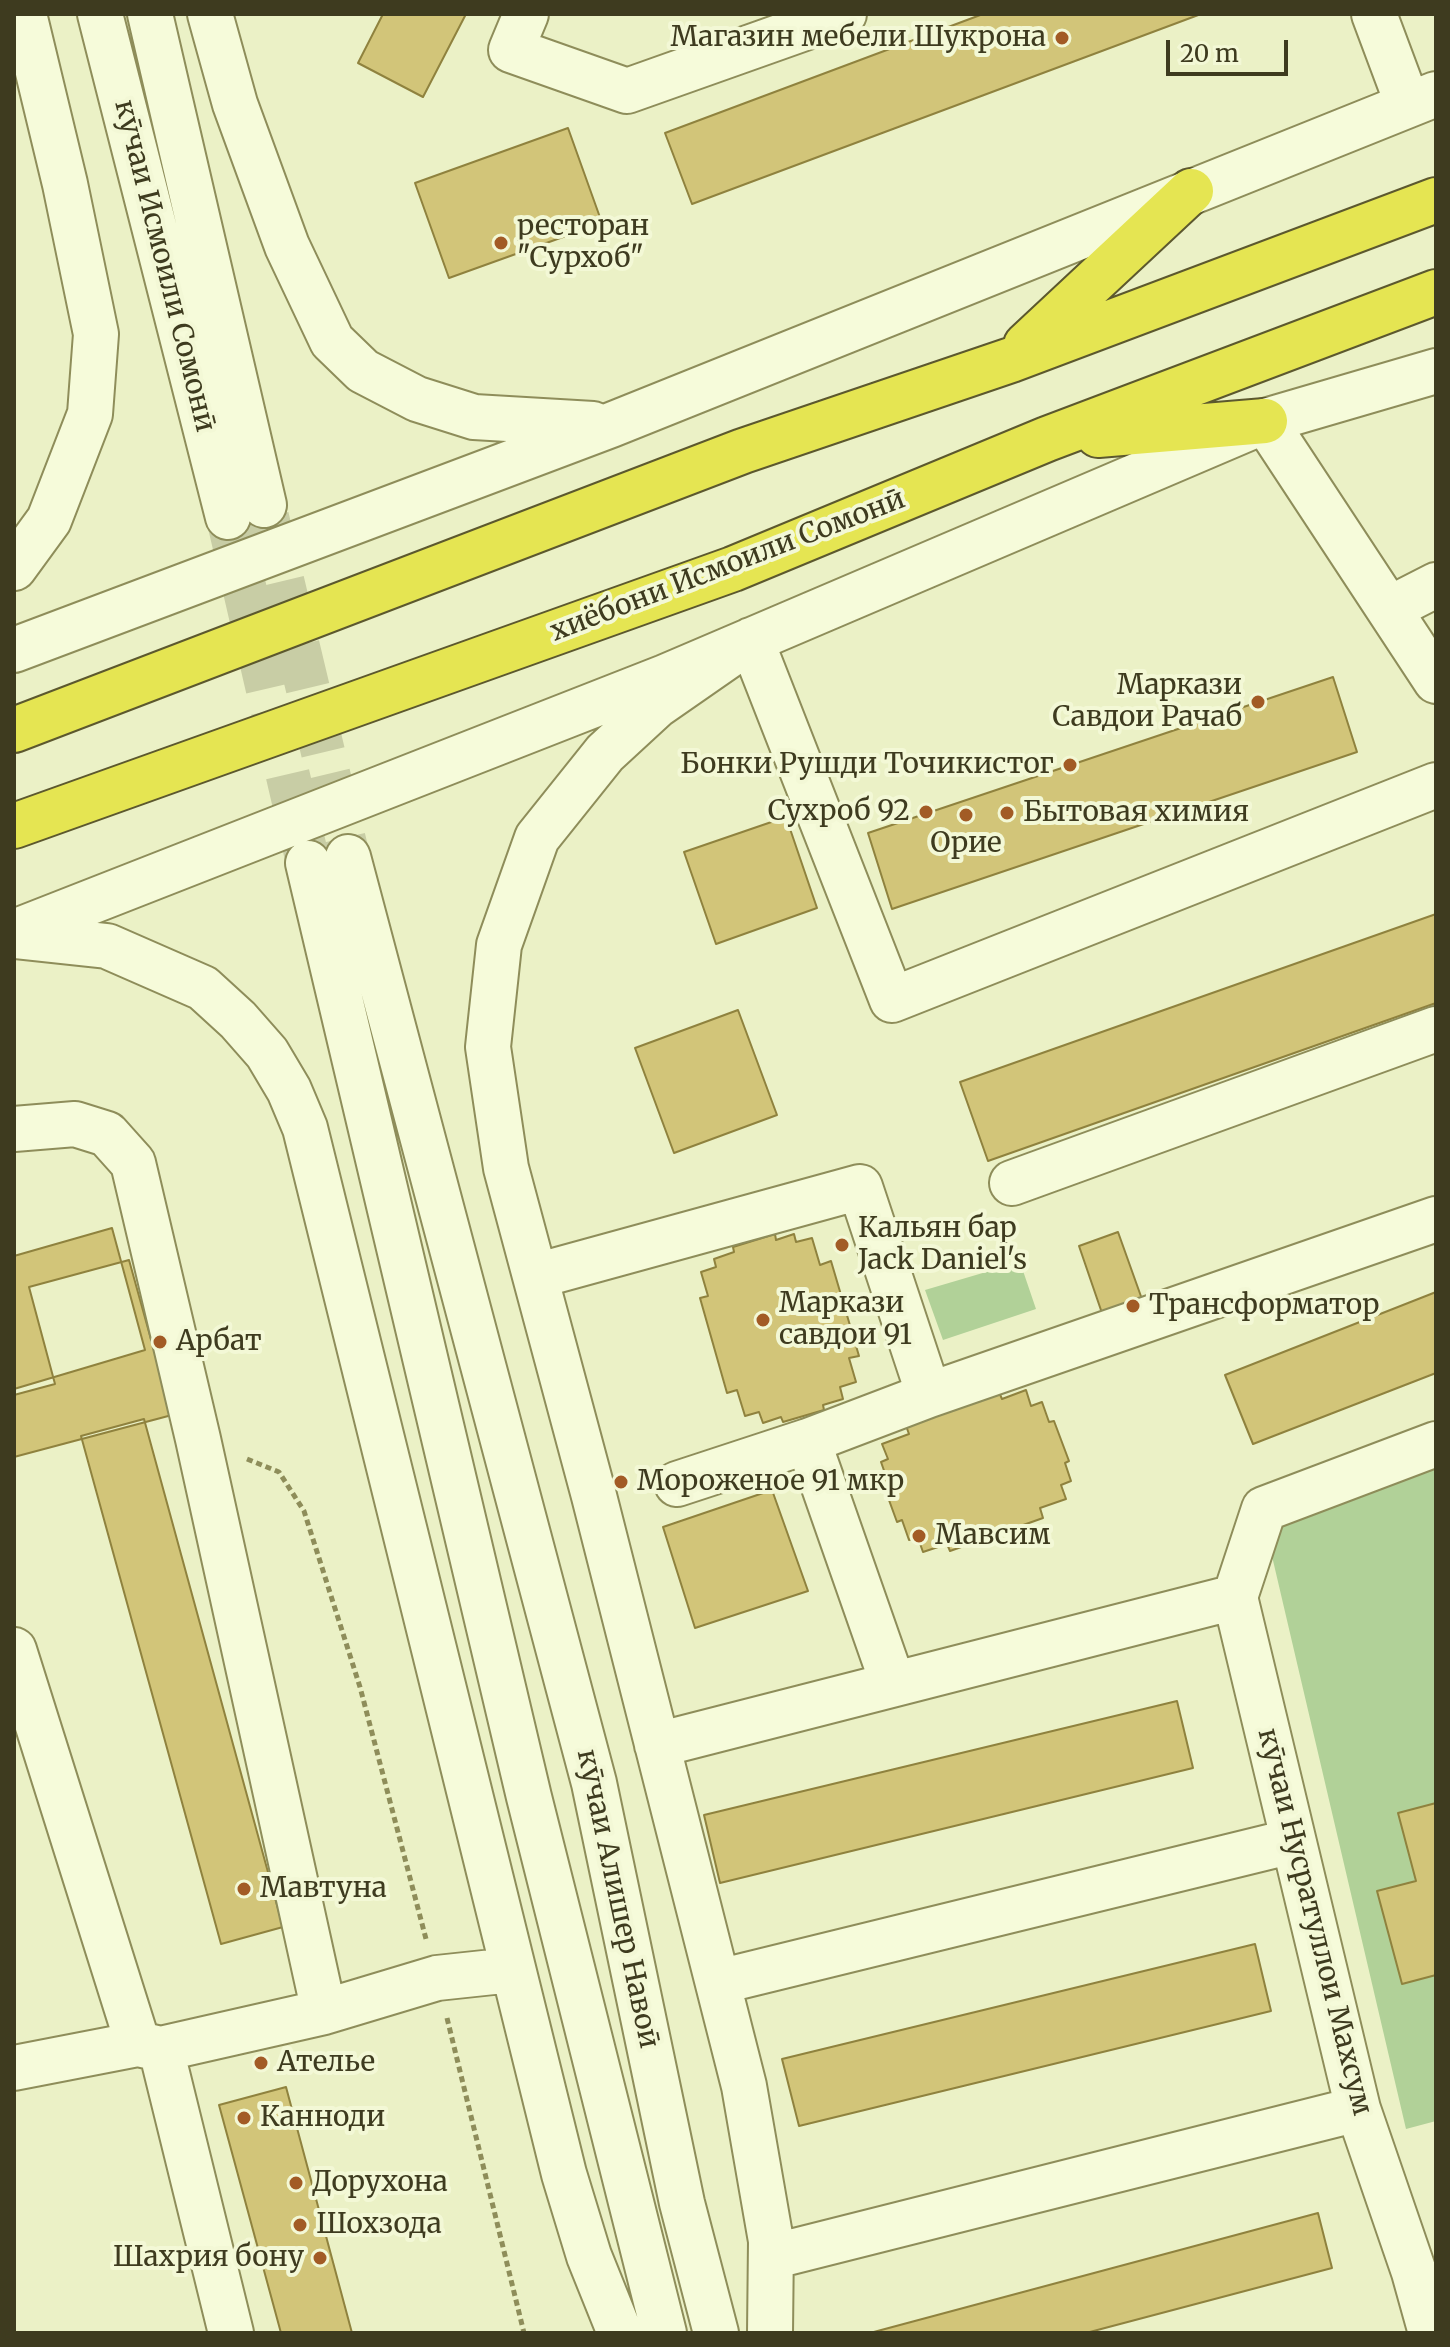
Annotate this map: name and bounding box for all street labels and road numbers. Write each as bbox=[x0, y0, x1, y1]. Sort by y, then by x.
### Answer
street label: кӯчаи Исмоили Сомонӣ bbox=[106, 97, 222, 435]
street label: хиёбони Исмоили Сомонӣ bbox=[546, 483, 910, 649]
street label: кӯчаи Нусратуллои Махсум bbox=[1250, 1725, 1378, 2119]
street label: кӯчаи Алишер Навоӣ bbox=[569, 1746, 665, 2052]

